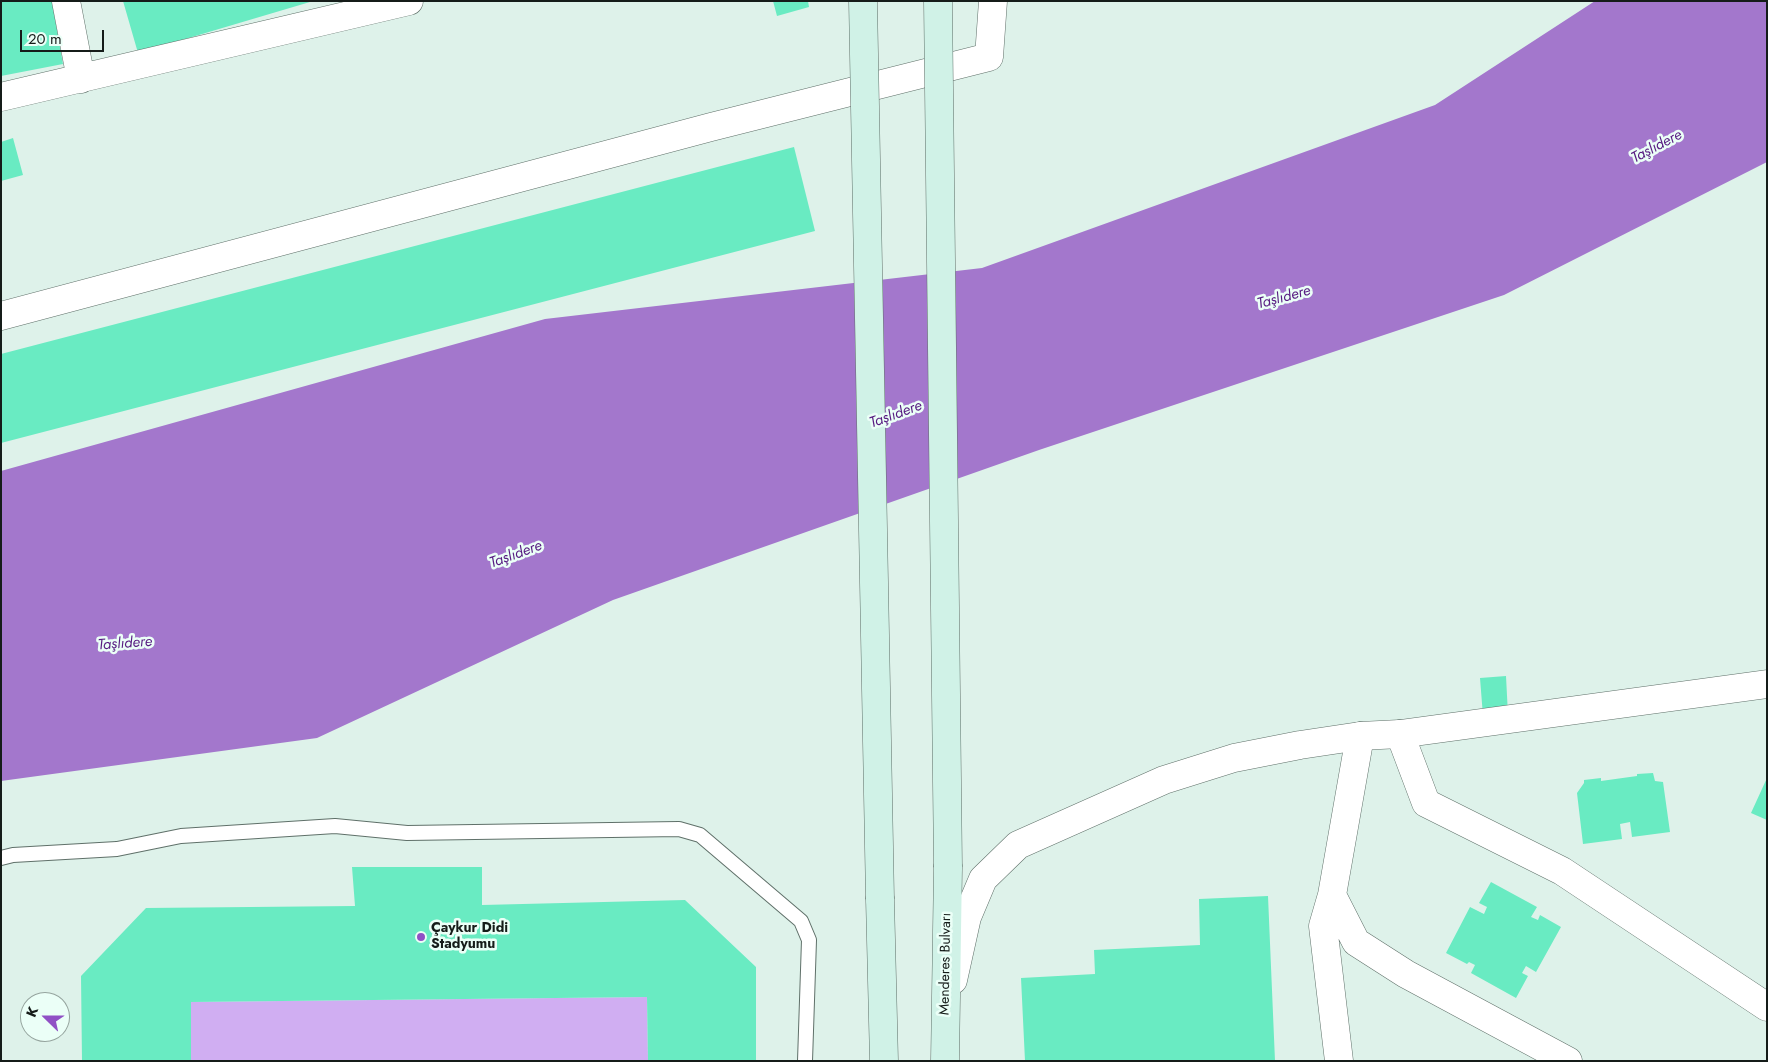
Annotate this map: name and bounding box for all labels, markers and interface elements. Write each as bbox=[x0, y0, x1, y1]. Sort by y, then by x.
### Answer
scale bar bbox=[22, 20, 106, 52]
text: 20 m bbox=[28, 28, 62, 50]
water label: Taşlıdere bbox=[1629, 126, 1685, 168]
water label: Taşlıdere bbox=[1255, 282, 1313, 314]
water label: Taşlıdere bbox=[867, 397, 925, 433]
water label: Taşlıdere bbox=[487, 537, 545, 573]
water label: Taşlıdere bbox=[97, 633, 153, 655]
street label: Menderes Bulvarı bbox=[937, 913, 955, 1015]
place label: Çaykur Didi Stadyumu bbox=[431, 921, 508, 954]
marker: Çaykur Didi Stadyumu bbox=[415, 931, 427, 943]
north arrow bbox=[20, 992, 70, 1042]
text: K bbox=[21, 1003, 43, 1020]

